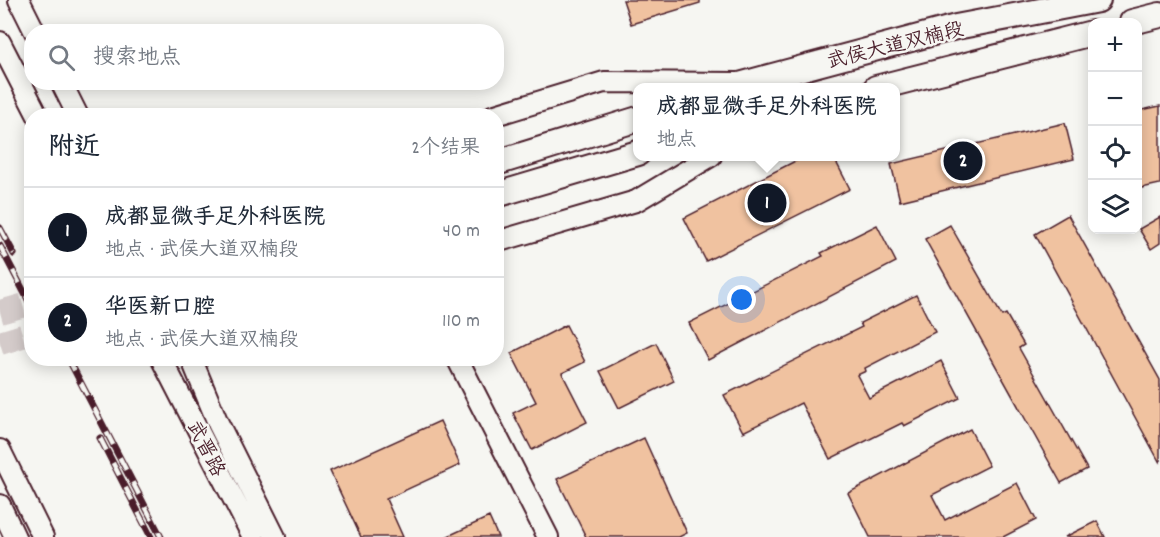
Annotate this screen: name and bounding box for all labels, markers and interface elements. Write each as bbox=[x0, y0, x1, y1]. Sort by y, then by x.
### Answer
street label: 武侯大道双楠段 bbox=[824, 16, 967, 77]
map controls bbox=[1088, 18, 1142, 234]
button: + bbox=[1088, 18, 1142, 72]
search box bbox=[24, 24, 504, 90]
icon: search bbox=[45, 41, 78, 74]
text: 搜索地点 bbox=[93, 43, 181, 74]
button: − bbox=[1088, 72, 1142, 126]
popup bbox=[633, 83, 900, 161]
text: 成都显微手足外科医院 bbox=[656, 93, 877, 124]
button: locate bbox=[1088, 126, 1142, 180]
text: 地点 bbox=[656, 127, 696, 155]
text: 附近 bbox=[48, 130, 100, 167]
text: 2个结果 bbox=[411, 135, 480, 163]
pin: 2 bbox=[944, 138, 982, 184]
pin: 1 bbox=[748, 180, 786, 226]
button: layers bbox=[1088, 180, 1142, 234]
text: 成都显微手足外科医院 bbox=[105, 203, 325, 234]
text: 1 bbox=[65, 218, 70, 246]
text: 40 m bbox=[442, 218, 480, 246]
text: 地点 · 武侯大道双楠段 bbox=[105, 237, 299, 265]
your location bbox=[727, 285, 756, 314]
text: 华医新口腔 bbox=[105, 293, 215, 324]
text: 2 bbox=[63, 308, 72, 336]
text: 110 m bbox=[442, 308, 480, 336]
text: 地点 · 武侯大道双楠段 bbox=[105, 327, 299, 355]
street label: 武晋路 bbox=[178, 416, 231, 483]

